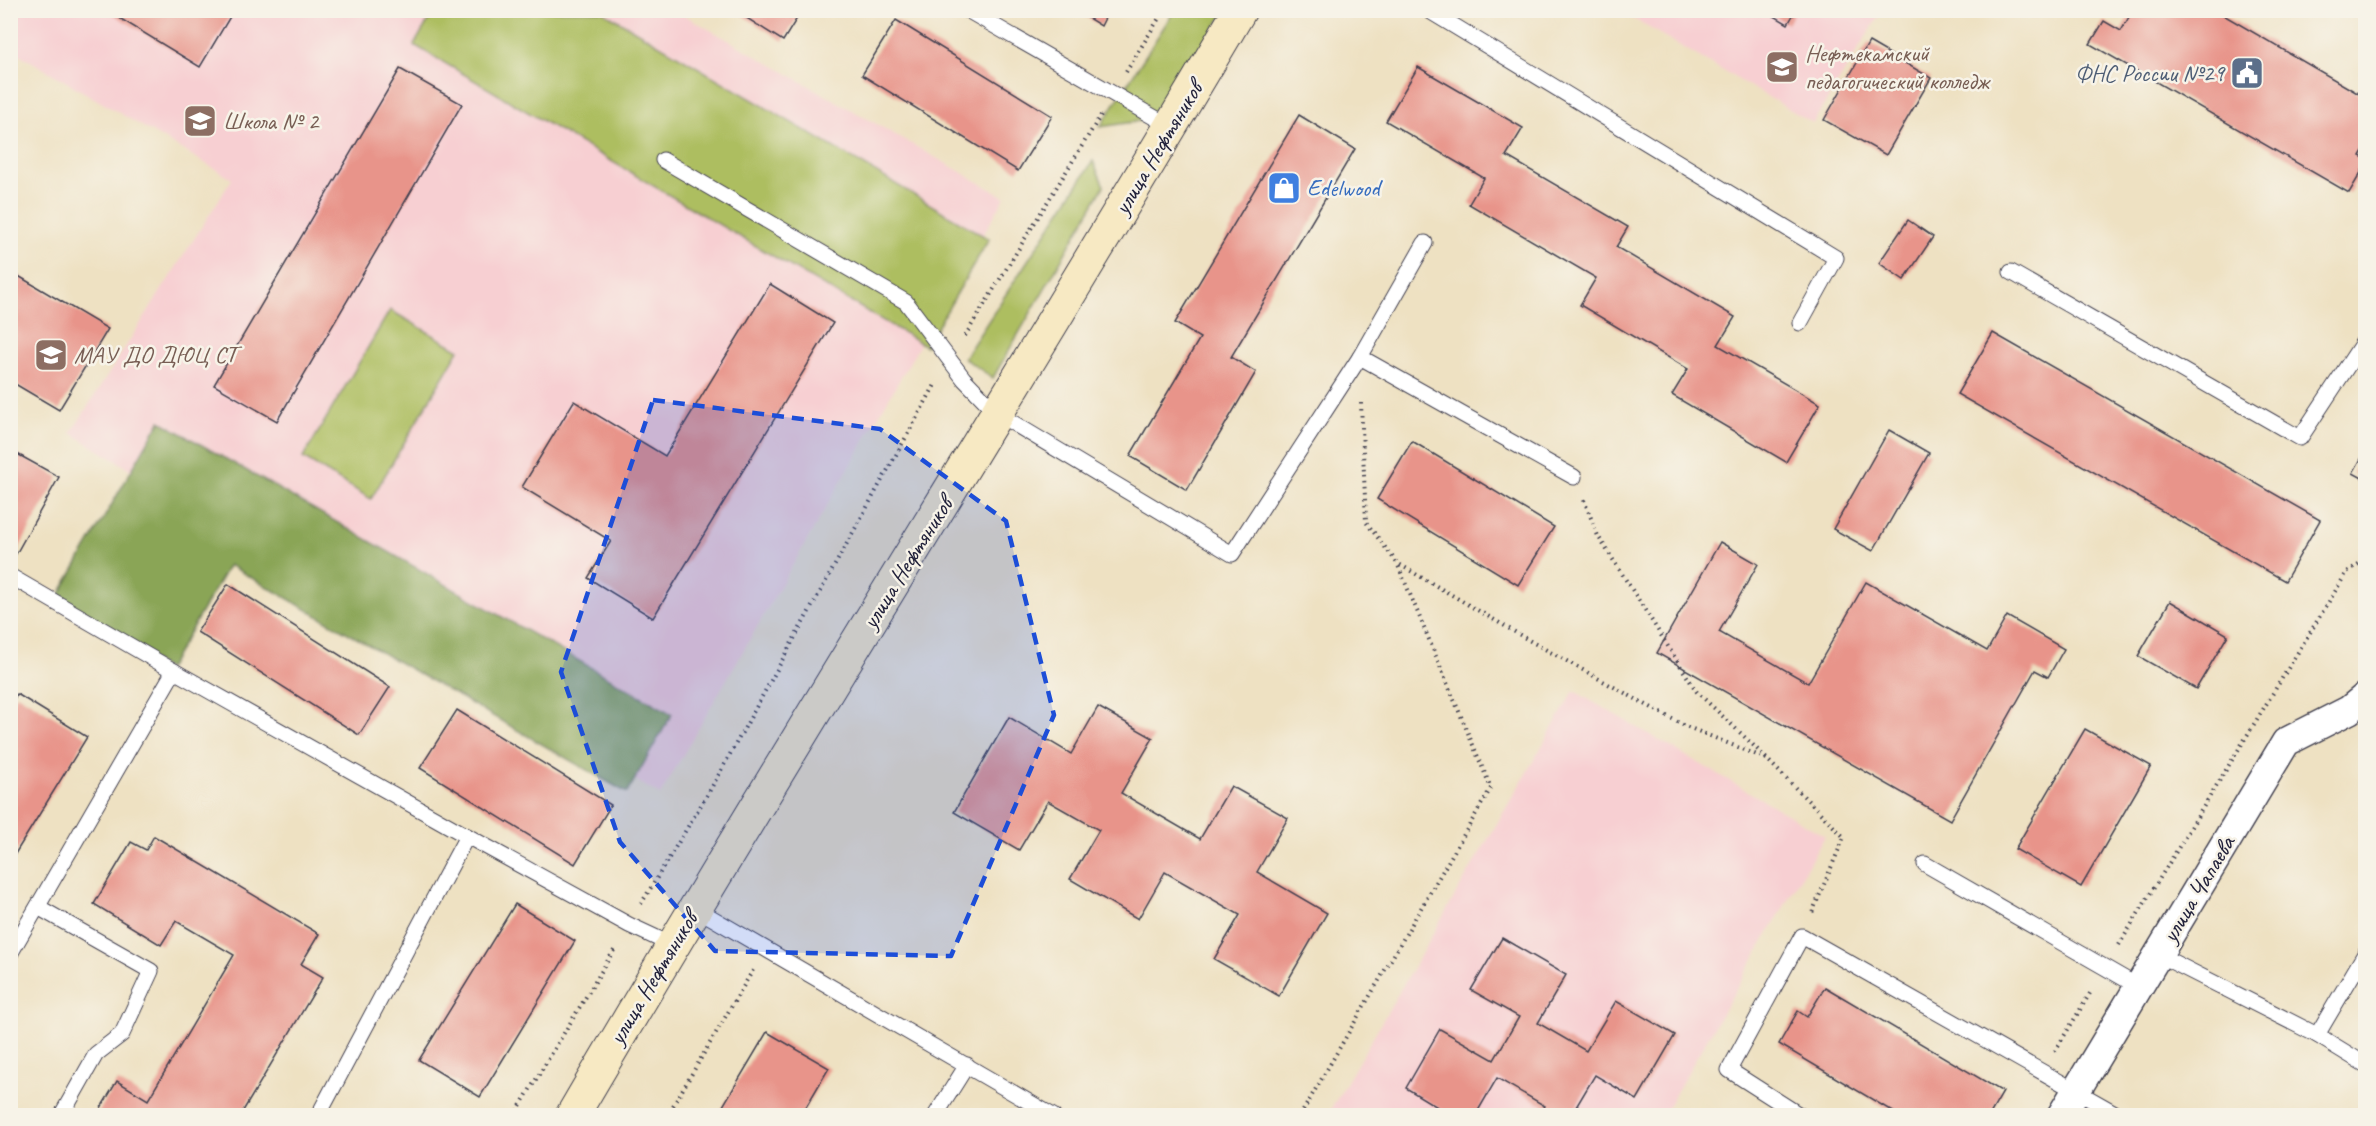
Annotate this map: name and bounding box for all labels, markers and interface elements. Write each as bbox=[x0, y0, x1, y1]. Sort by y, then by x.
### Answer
place label: Нефтекамский педагогический колледж bbox=[1805, 38, 1991, 96]
school or university icon: Нефтекамский педагогический колледж bbox=[1764, 49, 1800, 85]
public building icon: ФНС России №29 bbox=[2229, 55, 2265, 91]
place label: ФНС России №29 bbox=[2075, 58, 2226, 88]
street label: улица Нефтяников bbox=[1106, 71, 1212, 222]
school or university icon: Школа № 2 bbox=[182, 103, 218, 139]
place label: Школа № 2 bbox=[223, 106, 320, 136]
shop icon: Edelwood bbox=[1266, 170, 1302, 206]
place label: Edelwood bbox=[1307, 173, 1383, 203]
school or university icon: МАУ ДО ДЮЦ СТ bbox=[33, 337, 69, 373]
place label: МАУ ДО ДЮЦ СТ bbox=[74, 340, 243, 370]
street label: улица Нефтяников bbox=[854, 487, 962, 636]
street label: улица Чапаева bbox=[2153, 829, 2242, 949]
street label: улица Нефтяников bbox=[601, 901, 707, 1052]

